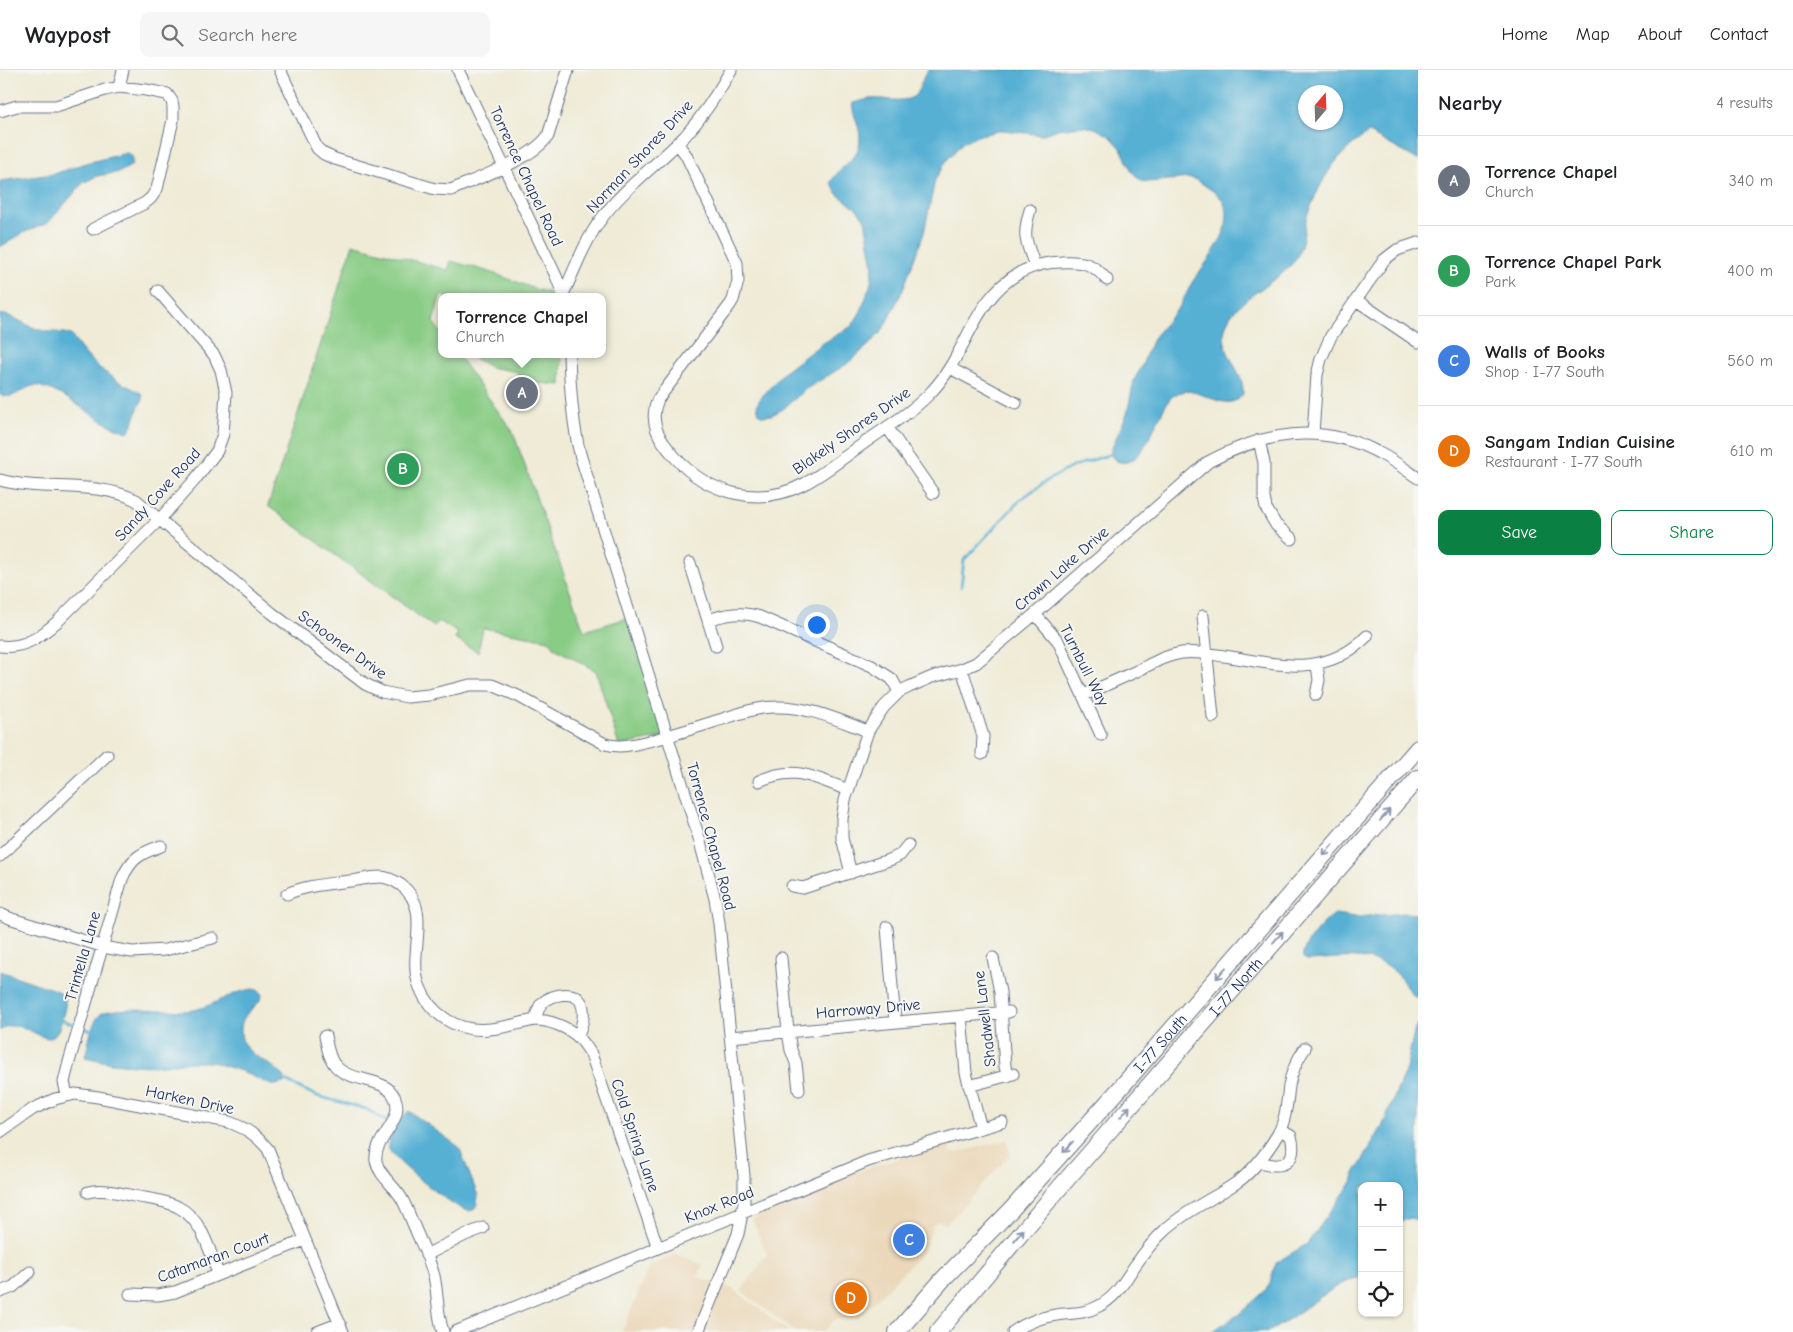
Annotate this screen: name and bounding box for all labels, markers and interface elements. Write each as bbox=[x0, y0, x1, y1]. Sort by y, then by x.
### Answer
search box bbox=[140, 12, 490, 57]
text: Waypost bbox=[25, 21, 110, 49]
icon: search bbox=[158, 21, 186, 49]
text: Search here bbox=[198, 24, 297, 46]
text: Home bbox=[1501, 24, 1548, 45]
text: Map bbox=[1576, 24, 1610, 45]
text: About bbox=[1638, 24, 1682, 45]
text: Contact bbox=[1710, 24, 1768, 45]
north arrow bbox=[1298, 85, 1343, 130]
text: Nearby bbox=[1438, 91, 1502, 115]
text: 4 results bbox=[1716, 94, 1773, 112]
street label: Norman Shores Drive bbox=[583, 97, 697, 217]
street label: Torrence Chapel Road bbox=[486, 104, 566, 249]
text: Torrence Chapel bbox=[1485, 161, 1618, 183]
text: A bbox=[1450, 172, 1458, 190]
text: 340 m bbox=[1729, 172, 1773, 190]
text: Church bbox=[1485, 183, 1534, 201]
text: Torrence Chapel Park bbox=[1485, 251, 1661, 273]
text: B bbox=[1449, 262, 1459, 280]
text: 400 m bbox=[1727, 262, 1773, 280]
text: Park bbox=[1485, 273, 1516, 291]
popup bbox=[438, 293, 606, 358]
text: Torrence Chapel bbox=[456, 306, 588, 328]
text: Church bbox=[456, 328, 505, 346]
text: Walls of Books bbox=[1485, 341, 1605, 363]
text: C bbox=[1449, 352, 1459, 370]
text: 560 m bbox=[1727, 352, 1773, 370]
text: Shop · I-77 South bbox=[1485, 363, 1605, 381]
pin: A bbox=[506, 374, 538, 412]
street label: Blakely Shores Drive bbox=[789, 383, 914, 478]
text: Sangam Indian Cuisine bbox=[1485, 431, 1675, 453]
text: D bbox=[1449, 442, 1459, 460]
text: 610 m bbox=[1730, 442, 1773, 460]
street label: Sandy Cove Road bbox=[111, 444, 204, 545]
pin: B bbox=[387, 450, 419, 488]
text: Restaurant · I-77 South bbox=[1485, 453, 1643, 471]
button: Save bbox=[1438, 510, 1601, 555]
button: Share bbox=[1611, 510, 1773, 555]
street label: Crown Lake Drive bbox=[1011, 523, 1113, 615]
street label: Schooner Drive bbox=[295, 607, 390, 683]
your location bbox=[804, 612, 830, 638]
street label: Turnbull Way bbox=[1056, 622, 1113, 710]
street label: Torrence Chapel Road bbox=[683, 760, 739, 912]
one-way arrow bbox=[1380, 808, 1391, 821]
one-way arrow bbox=[1323, 844, 1334, 857]
street label: Trintella Lane bbox=[62, 909, 104, 1003]
one-way arrow bbox=[1273, 931, 1284, 944]
street label: I-77 North bbox=[1206, 954, 1267, 1020]
one-way arrow bbox=[1216, 966, 1227, 979]
street label: Shadwell Lane bbox=[970, 970, 1000, 1068]
street label: Harroway Drive bbox=[815, 995, 921, 1023]
street label: I-77 South bbox=[1130, 1010, 1191, 1076]
street label: Cold Spring Lane bbox=[607, 1076, 663, 1194]
street label: Harken Drive bbox=[144, 1082, 236, 1118]
one-way arrow bbox=[1120, 1106, 1131, 1119]
one-way arrow bbox=[1062, 1140, 1073, 1153]
map controls bbox=[1358, 1182, 1403, 1317]
button: + bbox=[1358, 1182, 1403, 1227]
street label: Knox Road bbox=[682, 1183, 757, 1227]
pin: C bbox=[893, 1221, 925, 1259]
button: − bbox=[1358, 1227, 1403, 1272]
street label: Catamaran Court bbox=[155, 1229, 272, 1287]
one-way arrow bbox=[1013, 1229, 1024, 1242]
button: locate bbox=[1358, 1272, 1403, 1317]
pin: D bbox=[835, 1279, 867, 1317]

